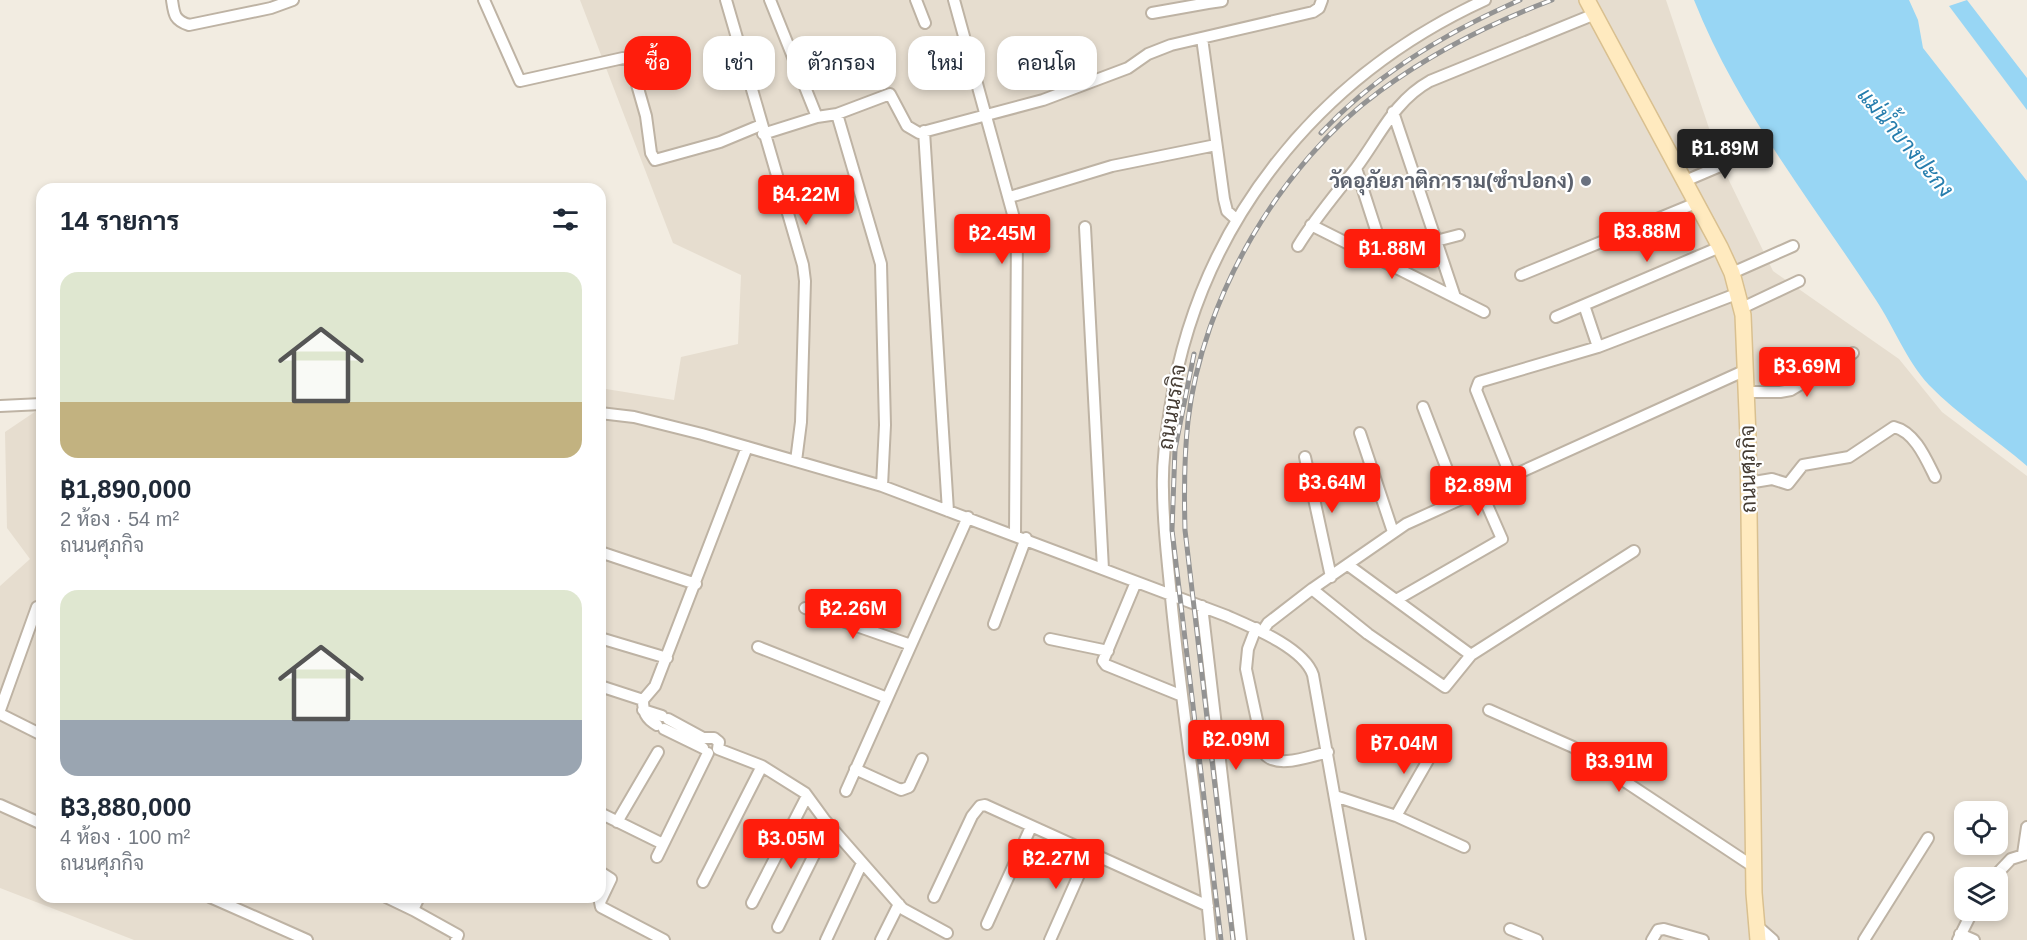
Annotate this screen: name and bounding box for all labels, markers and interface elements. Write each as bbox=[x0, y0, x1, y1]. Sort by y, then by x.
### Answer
chip: ซื้อ bbox=[624, 36, 691, 90]
chip: เช่า bbox=[703, 36, 775, 90]
chip: ตัวกรอง bbox=[787, 36, 896, 90]
chip: ใหม่ bbox=[908, 36, 985, 90]
chip: คอนโด bbox=[997, 36, 1097, 90]
water label: แม่น้ำบางปะกง bbox=[1853, 78, 1964, 202]
pin: ฿1.89M bbox=[1676, 129, 1774, 180]
text: ฿1.89M bbox=[1691, 137, 1759, 159]
place label: วัดอุภัยภาติการาม(ซำปอกง) bbox=[1329, 168, 1574, 196]
marker: วัดอุภัยภาติการาม(ซำปอกง) bbox=[1579, 174, 1593, 188]
pin: ฿4.22M bbox=[757, 175, 855, 226]
text: ฿4.22M bbox=[772, 183, 840, 205]
icon: filters bbox=[549, 203, 582, 236]
text: 14 รายการ bbox=[60, 206, 179, 236]
pin: ฿3.88M bbox=[1598, 212, 1696, 263]
pin: ฿2.45M bbox=[953, 214, 1051, 265]
text: ฿3.88M bbox=[1613, 220, 1681, 242]
text: ฿2.45M bbox=[968, 222, 1036, 244]
pin: ฿1.88M bbox=[1343, 229, 1441, 280]
text: ฿1.88M bbox=[1358, 237, 1426, 259]
icon: home bbox=[267, 311, 375, 419]
pin: ฿3.69M bbox=[1758, 347, 1856, 398]
text: ฿3.69M bbox=[1773, 355, 1841, 377]
street label: ถนนนรกิจ bbox=[1153, 363, 1190, 451]
street label: ถนนศุภกิจ bbox=[1735, 425, 1763, 513]
pin: ฿3.64M bbox=[1283, 463, 1381, 514]
pin: ฿2.89M bbox=[1429, 466, 1527, 517]
text: ฿3.64M bbox=[1298, 471, 1366, 493]
text: ฿1,890,000 bbox=[60, 474, 191, 504]
text: ฿2.89M bbox=[1444, 474, 1512, 496]
text: 2 ห้อง · 54 m² bbox=[60, 508, 179, 530]
text: ถนนศุภกิจ bbox=[60, 534, 144, 556]
pin: ฿2.26M bbox=[804, 589, 902, 640]
text: ฿2.26M bbox=[819, 597, 887, 619]
icon: home bbox=[267, 629, 375, 737]
pin: ฿2.09M bbox=[1187, 720, 1285, 771]
pin: ฿7.04M bbox=[1355, 724, 1453, 775]
text: ฿2.09M bbox=[1202, 728, 1270, 750]
text: ฿7.04M bbox=[1370, 732, 1438, 754]
pin: ฿3.91M bbox=[1570, 742, 1668, 793]
text: ฿3.91M bbox=[1585, 750, 1653, 772]
text: ฿3,880,000 bbox=[60, 792, 191, 822]
map controls bbox=[1954, 801, 2008, 921]
button: locate bbox=[1954, 801, 2008, 855]
pin: ฿3.05M bbox=[742, 819, 840, 870]
text: 4 ห้อง · 100 m² bbox=[60, 826, 190, 848]
text: ฿3.05M bbox=[757, 827, 825, 849]
pin: ฿2.27M bbox=[1007, 839, 1105, 890]
text: ฿2.27M bbox=[1022, 847, 1090, 869]
text: ถนนศุภกิจ bbox=[60, 852, 144, 874]
button: layers bbox=[1954, 867, 2008, 921]

